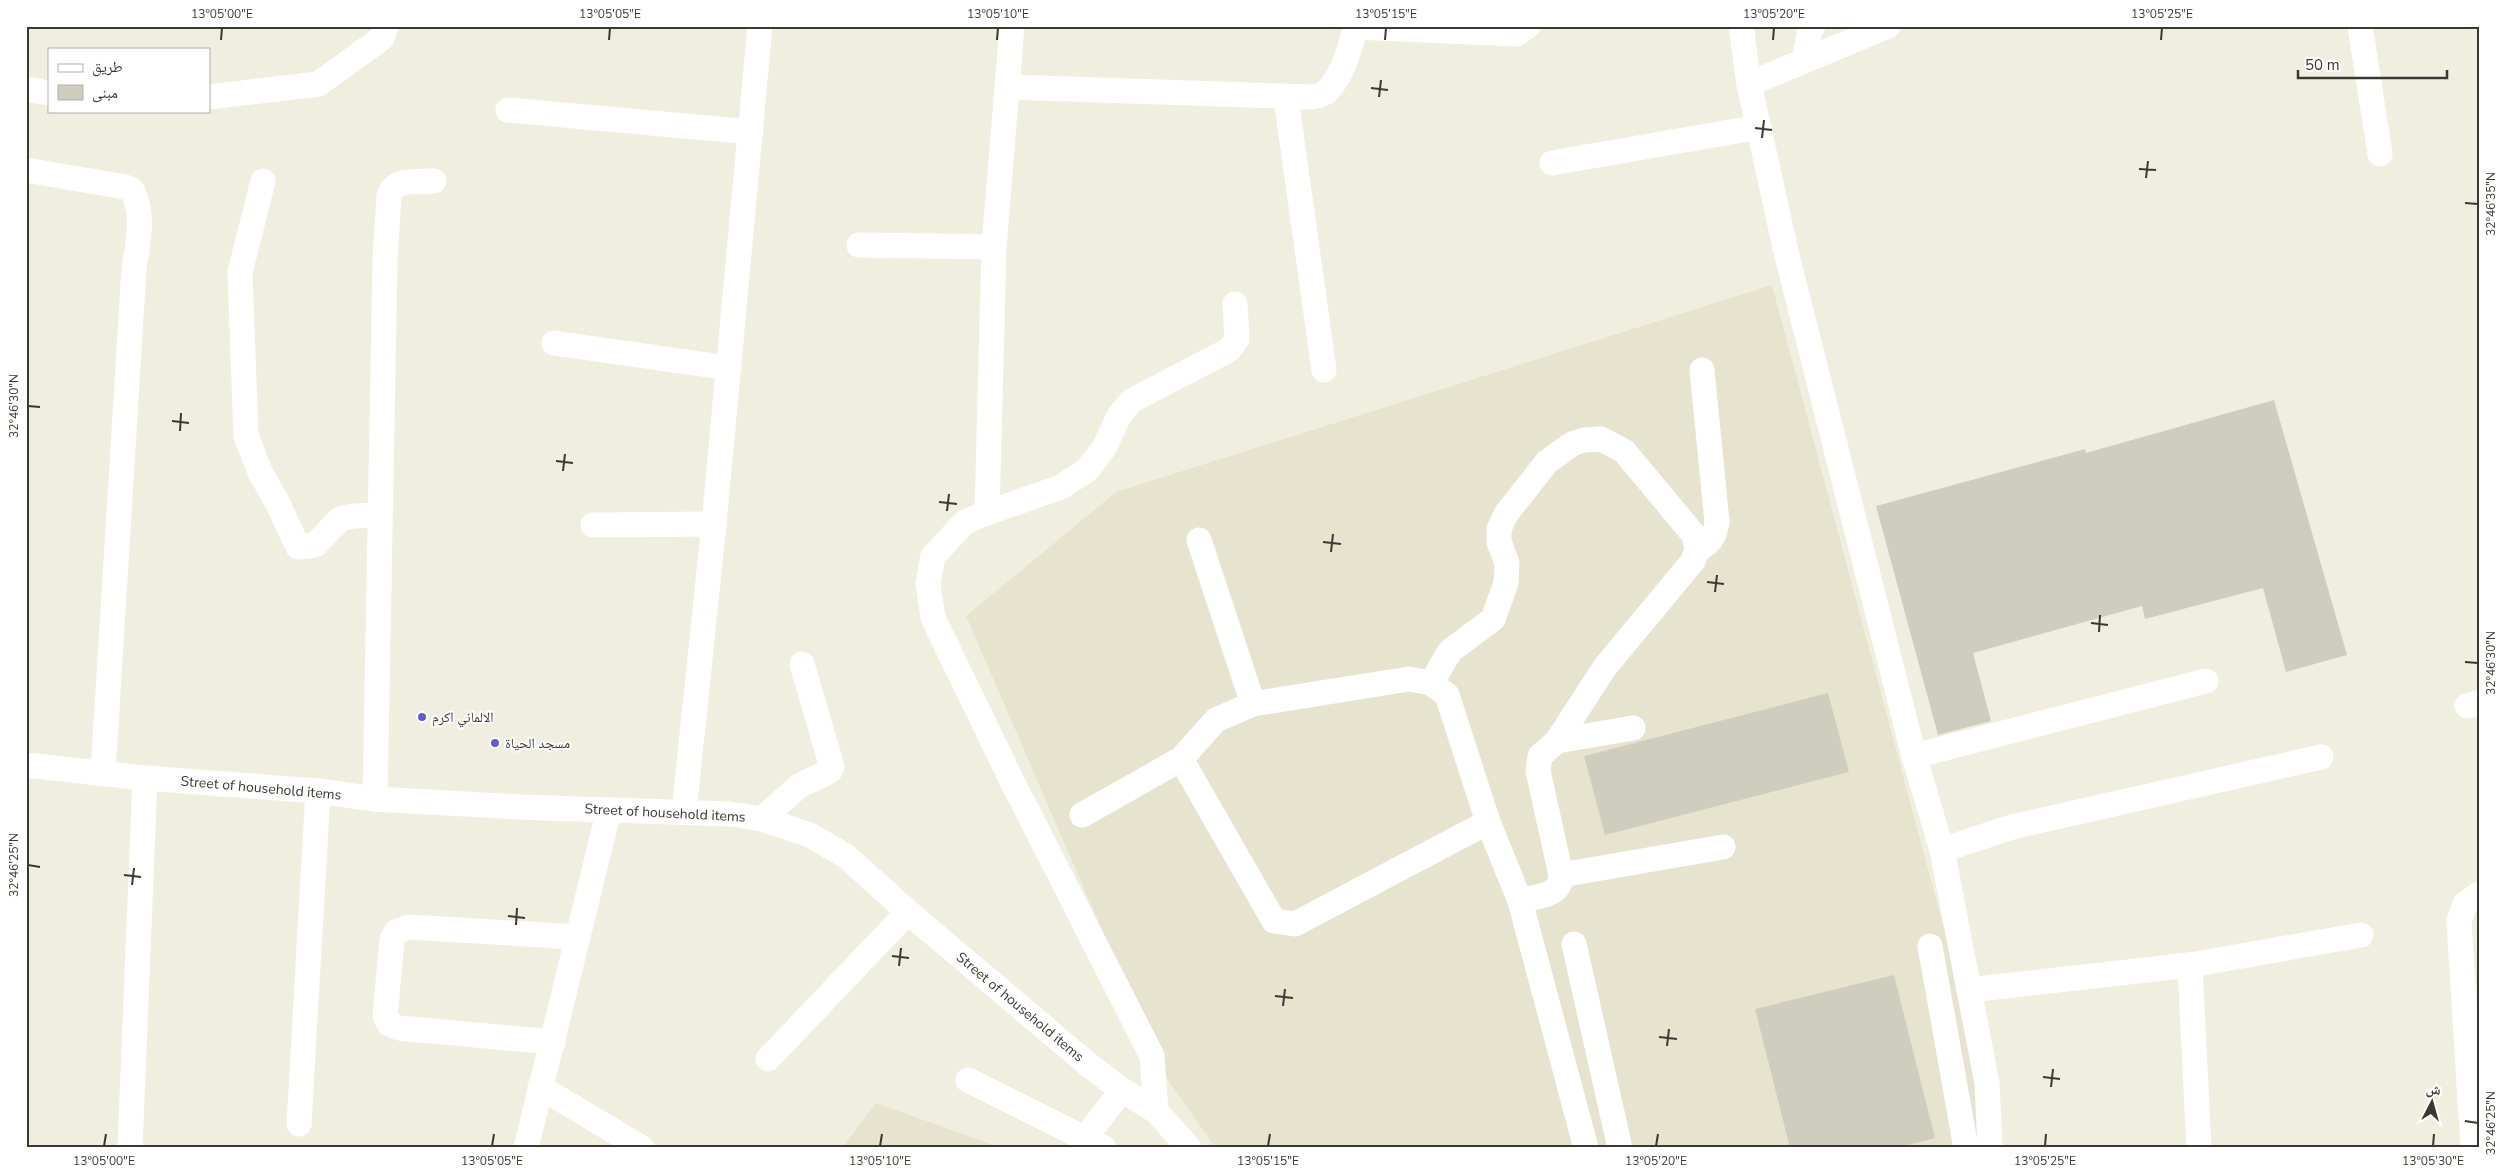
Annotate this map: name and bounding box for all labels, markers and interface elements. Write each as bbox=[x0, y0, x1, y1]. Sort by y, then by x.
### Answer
text: 13°05'00"E bbox=[191, 6, 253, 22]
text: 13°05'05"E bbox=[579, 6, 641, 22]
text: 13°05'10"E bbox=[967, 6, 1029, 22]
text: 13°05'15"E bbox=[1355, 6, 1417, 22]
text: 13°05'20"E bbox=[1743, 6, 1805, 22]
text: 13°05'25"E bbox=[2131, 6, 2193, 22]
legend bbox=[48, 48, 210, 112]
scale bar bbox=[2298, 48, 2446, 80]
text: 50 m bbox=[2305, 55, 2340, 75]
text: طريق bbox=[92, 57, 123, 77]
text: مبنى bbox=[92, 83, 118, 103]
text: 32°46'35"N bbox=[2483, 172, 2499, 236]
text: 32°46'30"N bbox=[6, 374, 22, 438]
text: 32°46'30"N bbox=[2483, 631, 2499, 695]
place label: الالماني اكرم bbox=[432, 708, 494, 728]
marker: الالماني اكرم bbox=[416, 711, 428, 723]
place label: مسجد الحياة bbox=[505, 734, 570, 753]
marker: مسجد الحياة bbox=[489, 737, 501, 749]
street label: Street of household items bbox=[180, 772, 342, 805]
street label: Street of household items bbox=[584, 799, 746, 827]
text: 32°46'25"N bbox=[6, 833, 22, 897]
street label: Street of household items bbox=[952, 948, 1088, 1066]
north arrow bbox=[2408, 1076, 2458, 1126]
text: ش bbox=[2425, 1079, 2442, 1100]
text: 32°46'25"N bbox=[2483, 1091, 2499, 1155]
text: 13°05'00"E bbox=[73, 1153, 135, 1169]
text: 13°05'05"E bbox=[461, 1153, 523, 1169]
text: 13°05'10"E bbox=[849, 1153, 911, 1169]
text: 13°05'15"E bbox=[1237, 1153, 1299, 1169]
text: 13°05'20"E bbox=[1625, 1153, 1687, 1169]
text: 13°05'25"E bbox=[2014, 1153, 2076, 1169]
text: 13°05'30"E bbox=[2402, 1153, 2464, 1169]

